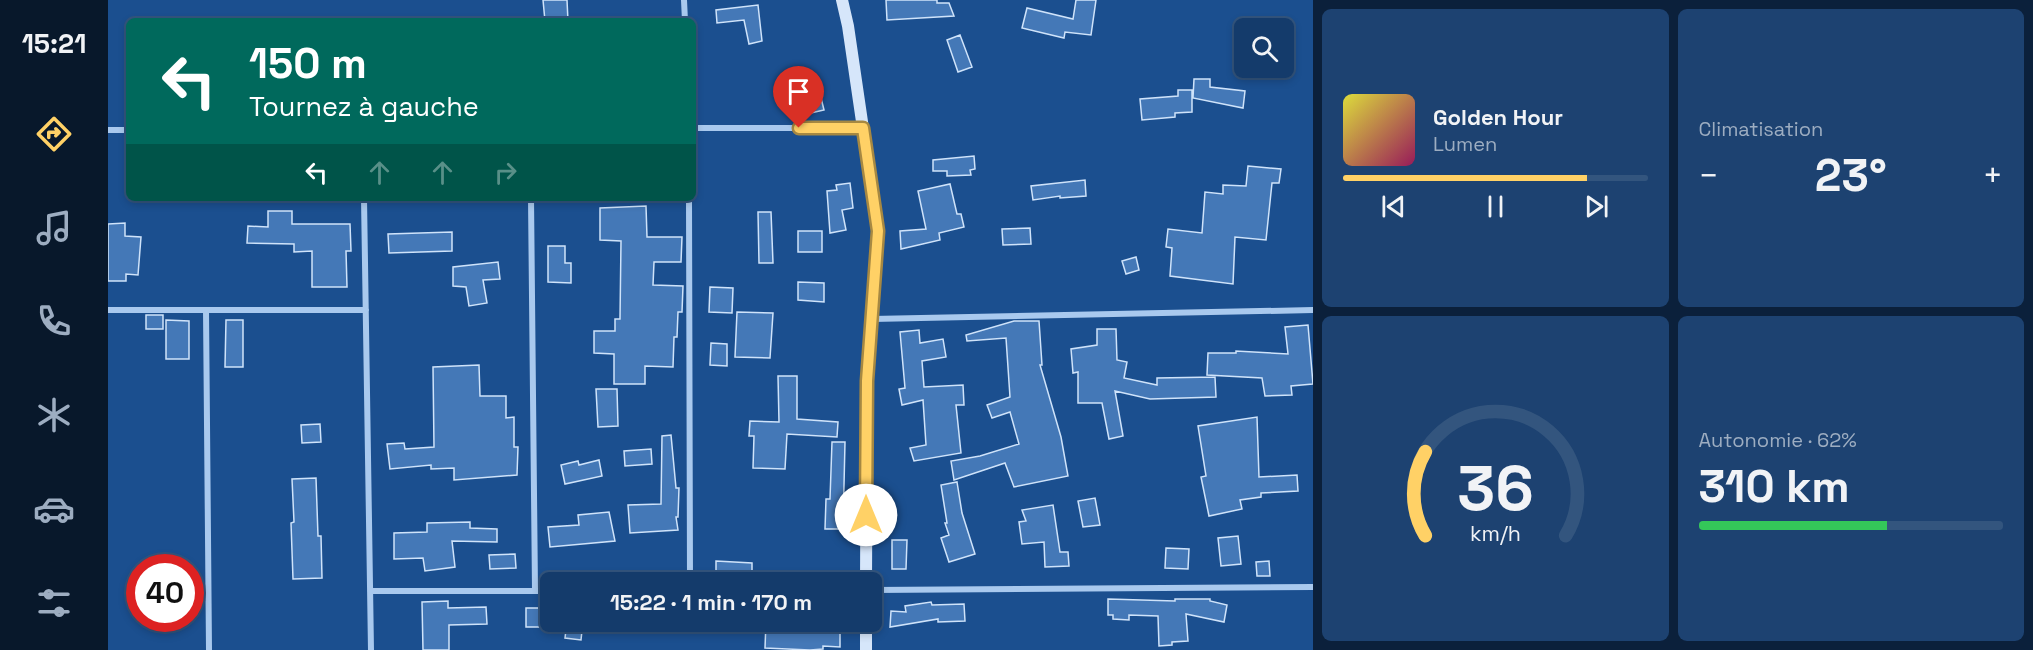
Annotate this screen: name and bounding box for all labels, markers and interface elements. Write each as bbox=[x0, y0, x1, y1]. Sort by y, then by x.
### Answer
map controls bbox=[1234, 18, 1294, 78]
button: search bbox=[1234, 18, 1294, 78]
text: 15:21 bbox=[22, 26, 86, 61]
text: 150 m bbox=[249, 37, 367, 90]
icon: left bbox=[150, 42, 228, 120]
pin bbox=[773, 66, 824, 128]
icon: arrive bbox=[782, 75, 815, 108]
text: Tournez à gauche bbox=[249, 89, 479, 124]
text: Golden Hour bbox=[1433, 103, 1563, 131]
icon: directions bbox=[33, 113, 75, 155]
text: Climatisation bbox=[1699, 116, 1823, 142]
text: Lumen bbox=[1433, 131, 1497, 157]
text: 23° bbox=[1815, 147, 1887, 204]
text: − bbox=[1699, 155, 1719, 197]
text: + bbox=[1983, 155, 2003, 197]
icon: left bbox=[300, 156, 333, 189]
icon: ahead bbox=[363, 156, 396, 189]
icon: ahead bbox=[426, 156, 459, 189]
icon: right bbox=[489, 156, 522, 189]
icon: previous bbox=[1377, 190, 1410, 223]
icon: pause bbox=[1479, 190, 1512, 223]
icon: next bbox=[1580, 190, 1613, 223]
icon: music bbox=[33, 207, 75, 249]
icon: phone bbox=[33, 300, 75, 342]
icon: climate bbox=[33, 394, 75, 436]
text: Autonomie · 62% bbox=[1699, 427, 1857, 453]
text: 36 bbox=[1457, 449, 1533, 528]
text: 310 km bbox=[1699, 458, 1850, 515]
position arrow bbox=[834, 483, 898, 547]
icon: car bbox=[33, 488, 75, 530]
text: km/h bbox=[1470, 520, 1521, 547]
speed limit sign: 40 bbox=[126, 554, 204, 632]
icon: filters bbox=[33, 582, 75, 624]
text: 15:22 · 1 min · 170 m bbox=[610, 588, 812, 616]

